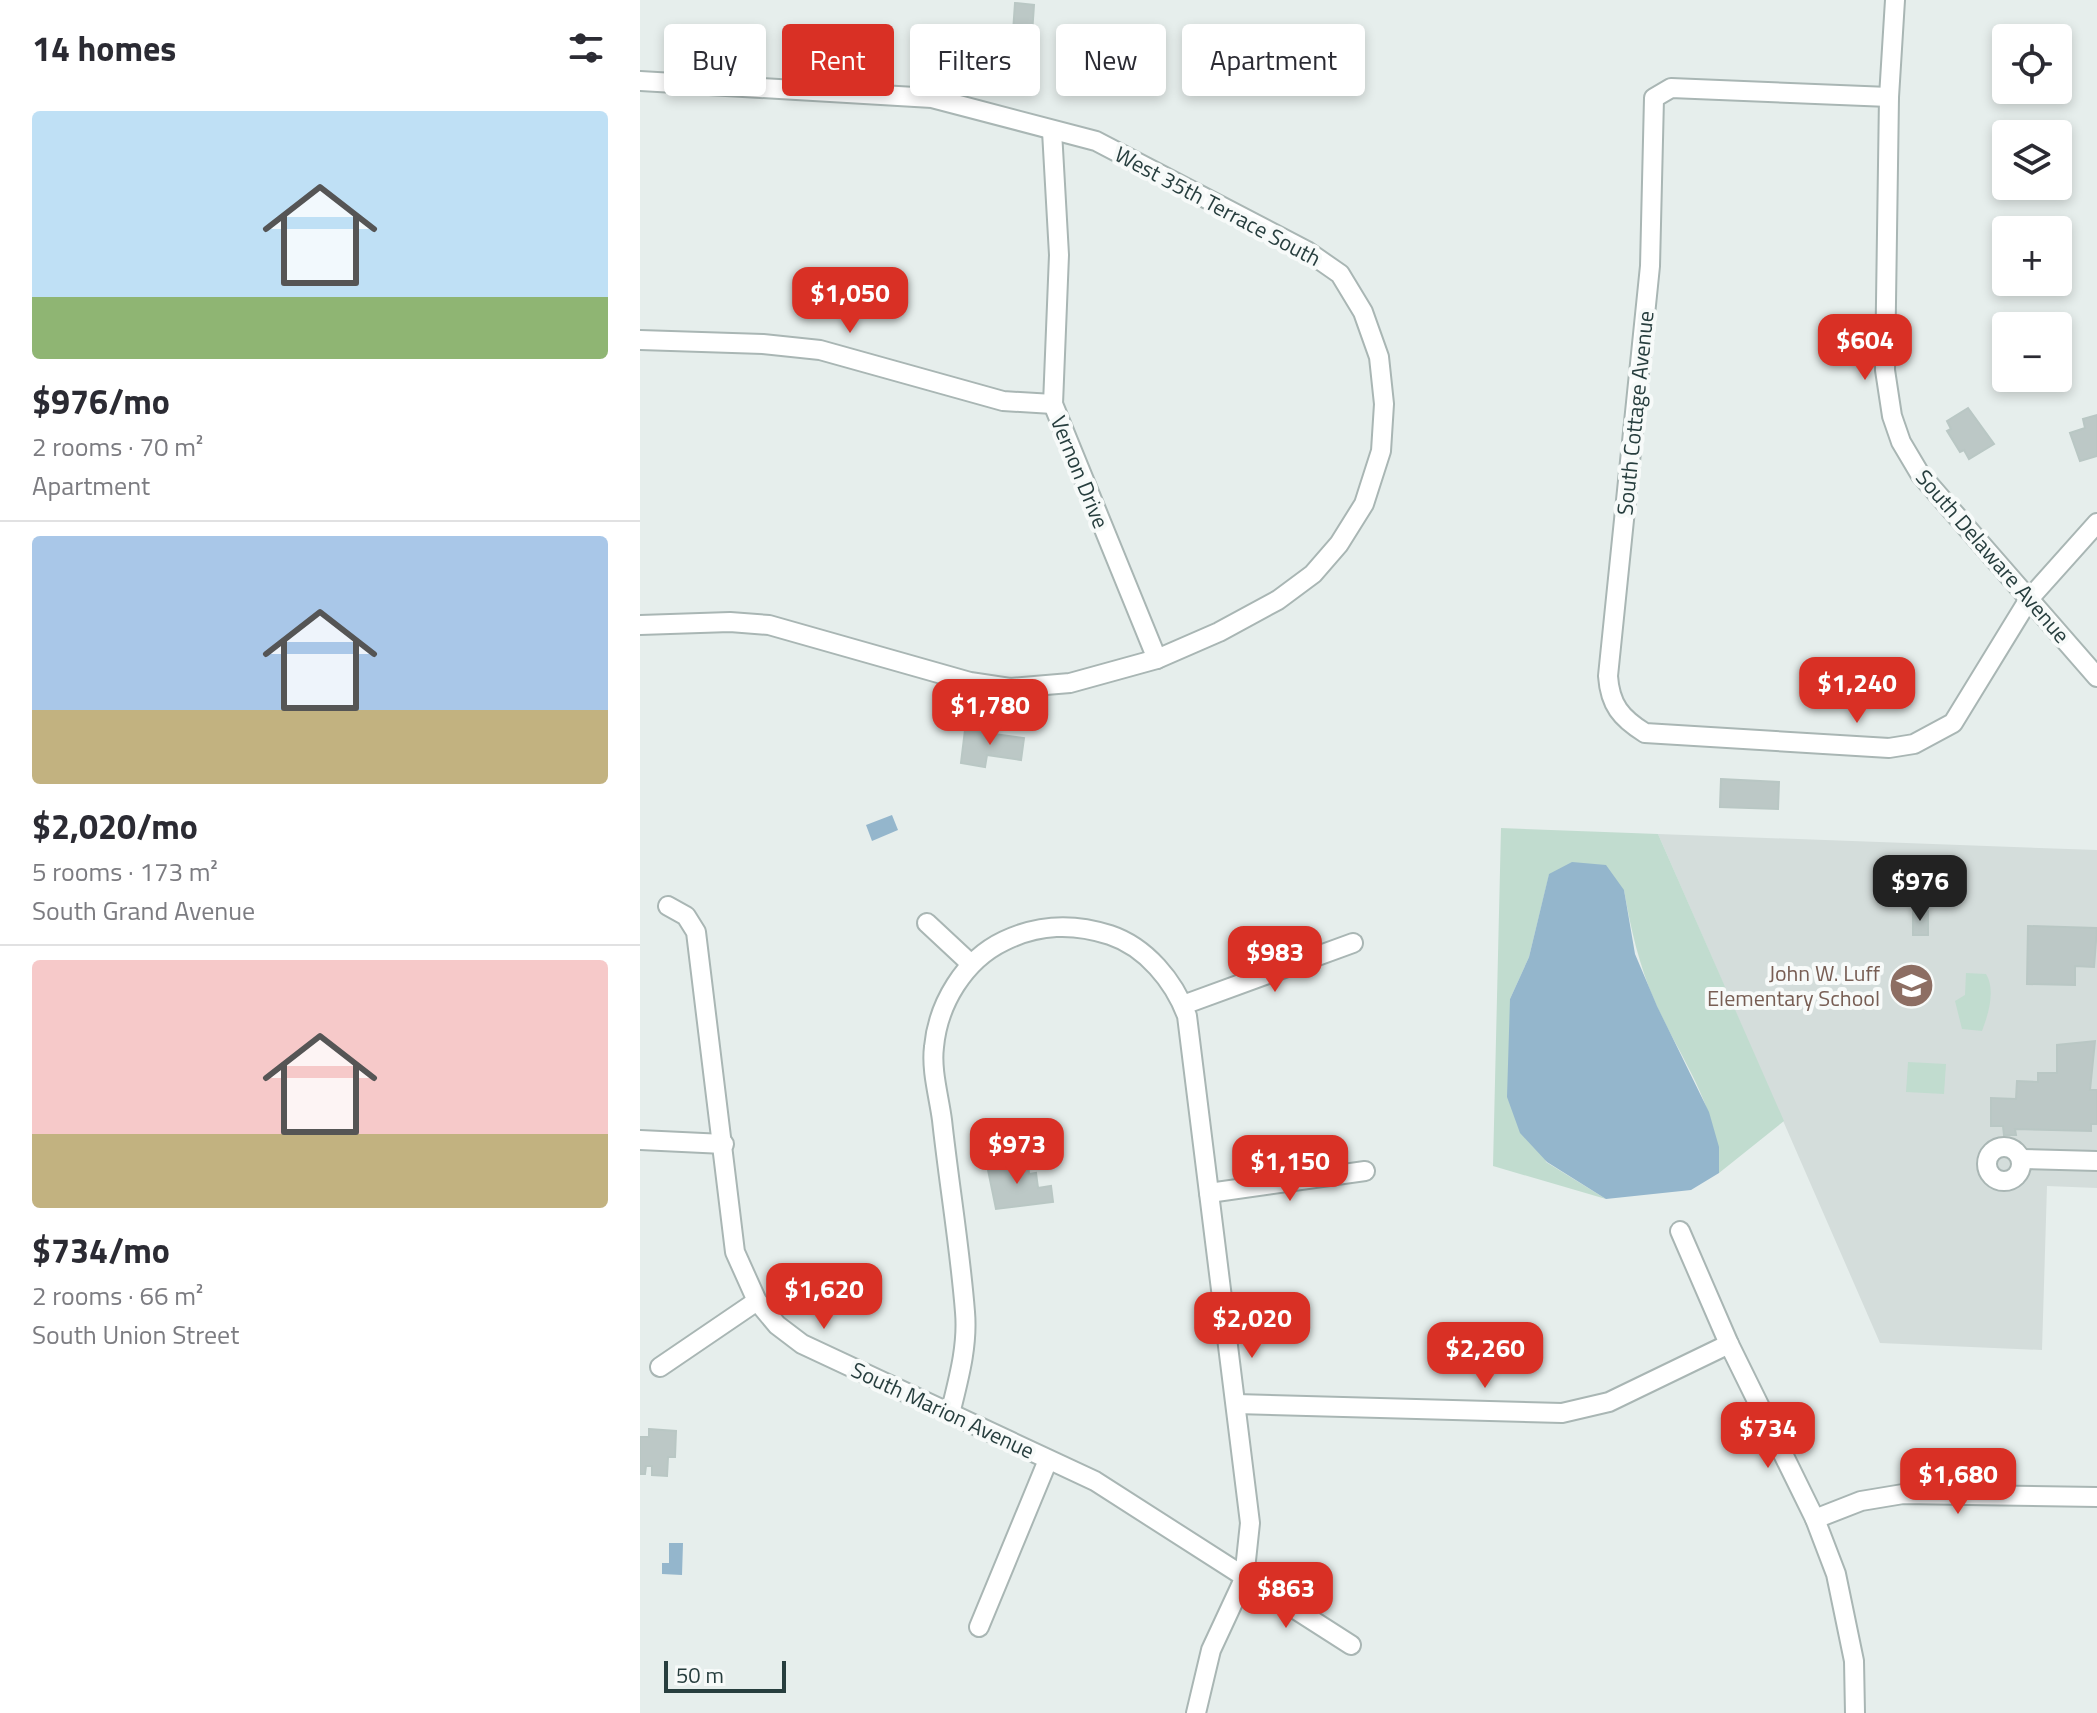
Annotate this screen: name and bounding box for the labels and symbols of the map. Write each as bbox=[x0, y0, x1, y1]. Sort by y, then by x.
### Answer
street label: West 35th Terrace South bbox=[1109, 137, 1327, 275]
pin: $1,050 bbox=[785, 267, 915, 335]
street label: South Cottage Avenue bbox=[1607, 309, 1663, 517]
pin: $604 bbox=[1818, 314, 1912, 382]
street label: Vernon Drive bbox=[1042, 410, 1118, 534]
street label: South Delaware Avenue bbox=[1908, 462, 2078, 650]
pin: $1,240 bbox=[1792, 657, 1922, 725]
pin: $1,780 bbox=[925, 679, 1055, 747]
pin: $976 bbox=[1873, 855, 1967, 923]
pin: $983 bbox=[1228, 926, 1322, 994]
place label: John W. Luff Elementary School bbox=[1707, 956, 1881, 1015]
school or university icon: John W. Luff Elementary School bbox=[1887, 962, 1935, 1010]
pin: $973 bbox=[970, 1118, 1064, 1186]
pin: $1,150 bbox=[1225, 1135, 1355, 1203]
pin: $1,620 bbox=[759, 1263, 889, 1331]
pin: $2,020 bbox=[1187, 1292, 1317, 1360]
pin: $2,260 bbox=[1420, 1322, 1550, 1390]
street label: South Marion Avenue bbox=[846, 1353, 1040, 1467]
pin: $734 bbox=[1721, 1402, 1815, 1470]
pin: $1,680 bbox=[1893, 1448, 2023, 1516]
pin: $863 bbox=[1239, 1562, 1333, 1630]
scale bar bbox=[664, 1657, 786, 1693]

